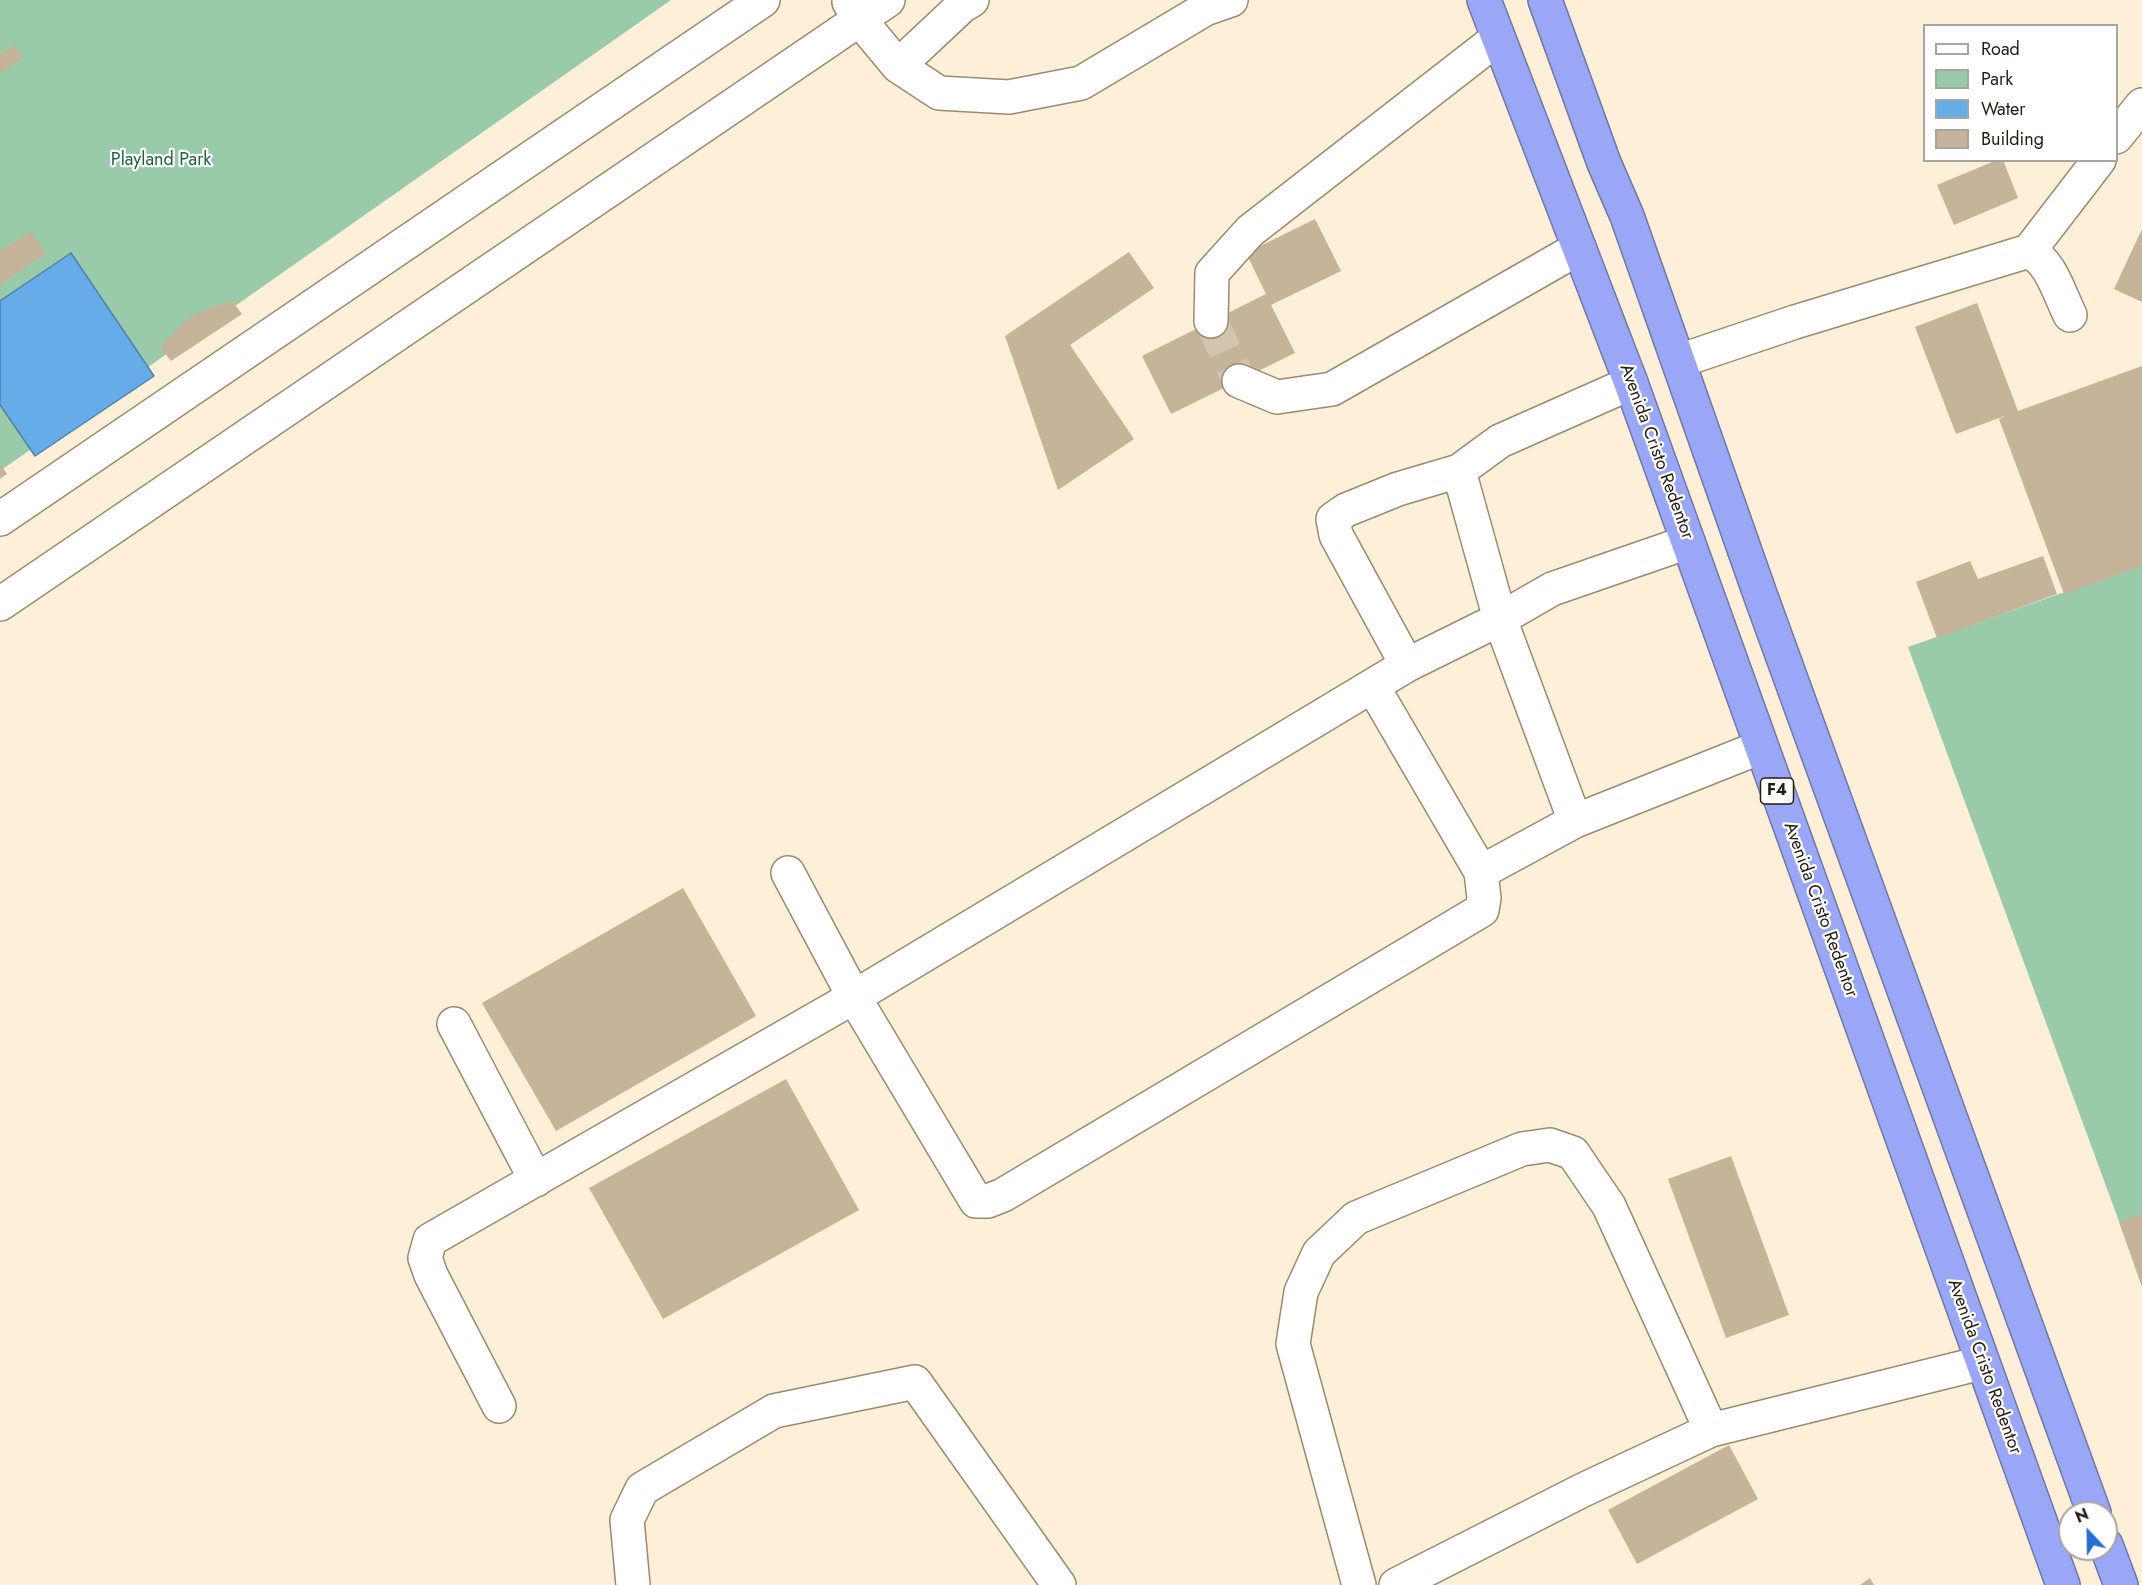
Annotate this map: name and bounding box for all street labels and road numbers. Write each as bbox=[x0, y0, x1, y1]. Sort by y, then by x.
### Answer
street label: Avenida Cristo Redentor bbox=[1614, 361, 1698, 543]
road number: F4 bbox=[1760, 778, 1794, 804]
street label: Avenida Cristo Redentor bbox=[1778, 819, 1862, 1001]
street label: Avenida Cristo Redentor bbox=[1942, 1276, 2026, 1458]

